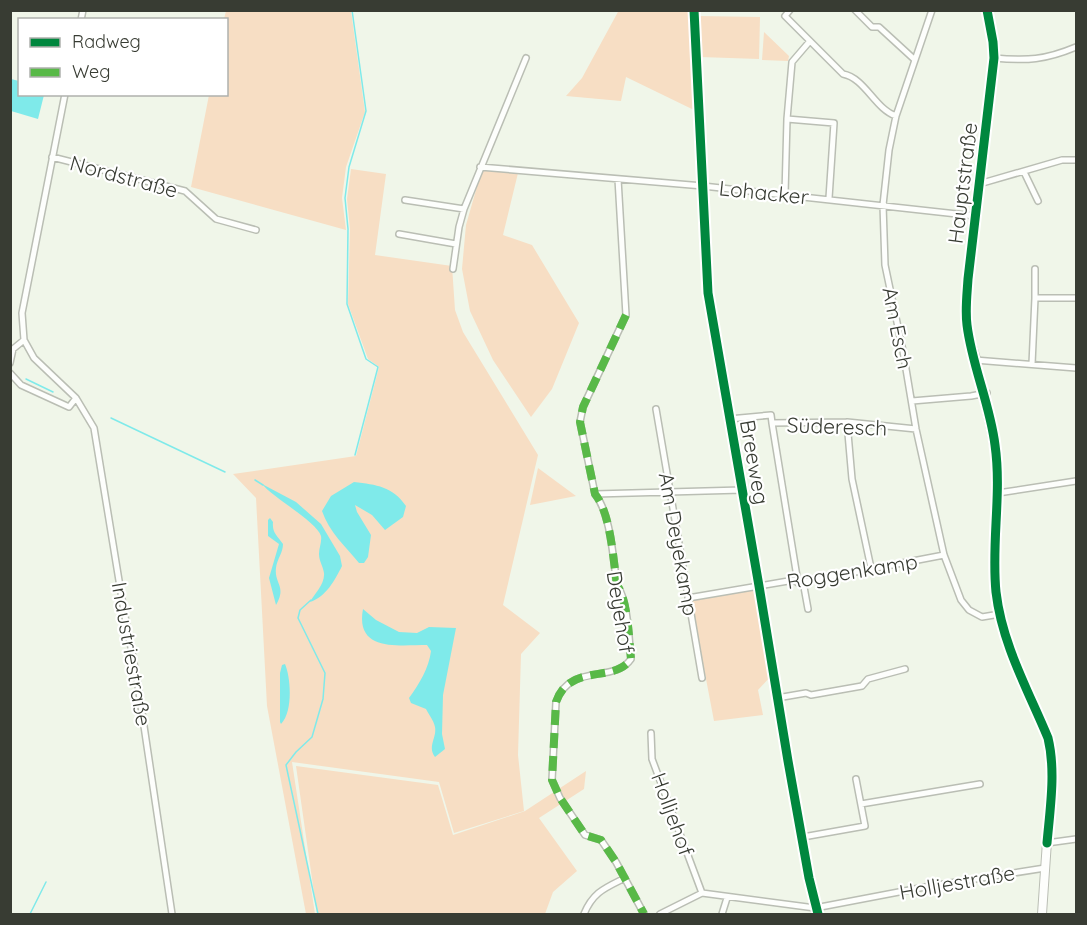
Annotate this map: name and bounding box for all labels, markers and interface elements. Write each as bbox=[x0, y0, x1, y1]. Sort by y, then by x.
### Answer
legend bbox=[18, 18, 228, 96]
text: Radweg bbox=[72, 30, 141, 53]
text: Weg bbox=[72, 60, 110, 83]
street label: Hauptstraße bbox=[942, 121, 982, 245]
street label: Nordstraße bbox=[67, 149, 181, 203]
street label: Lohacker bbox=[718, 174, 810, 210]
street label: Am Esch bbox=[877, 285, 919, 371]
street label: Süderesch bbox=[786, 411, 888, 441]
street label: Breeweg bbox=[735, 418, 775, 506]
street label: Am Deyekamp bbox=[654, 470, 704, 618]
street label: Roggenkamp bbox=[785, 548, 919, 594]
street label: Deyehof bbox=[602, 569, 640, 655]
street label: Industriestraße bbox=[107, 580, 157, 728]
street label: Holljehof bbox=[646, 769, 700, 860]
street label: Holljestraße bbox=[897, 859, 1017, 905]

